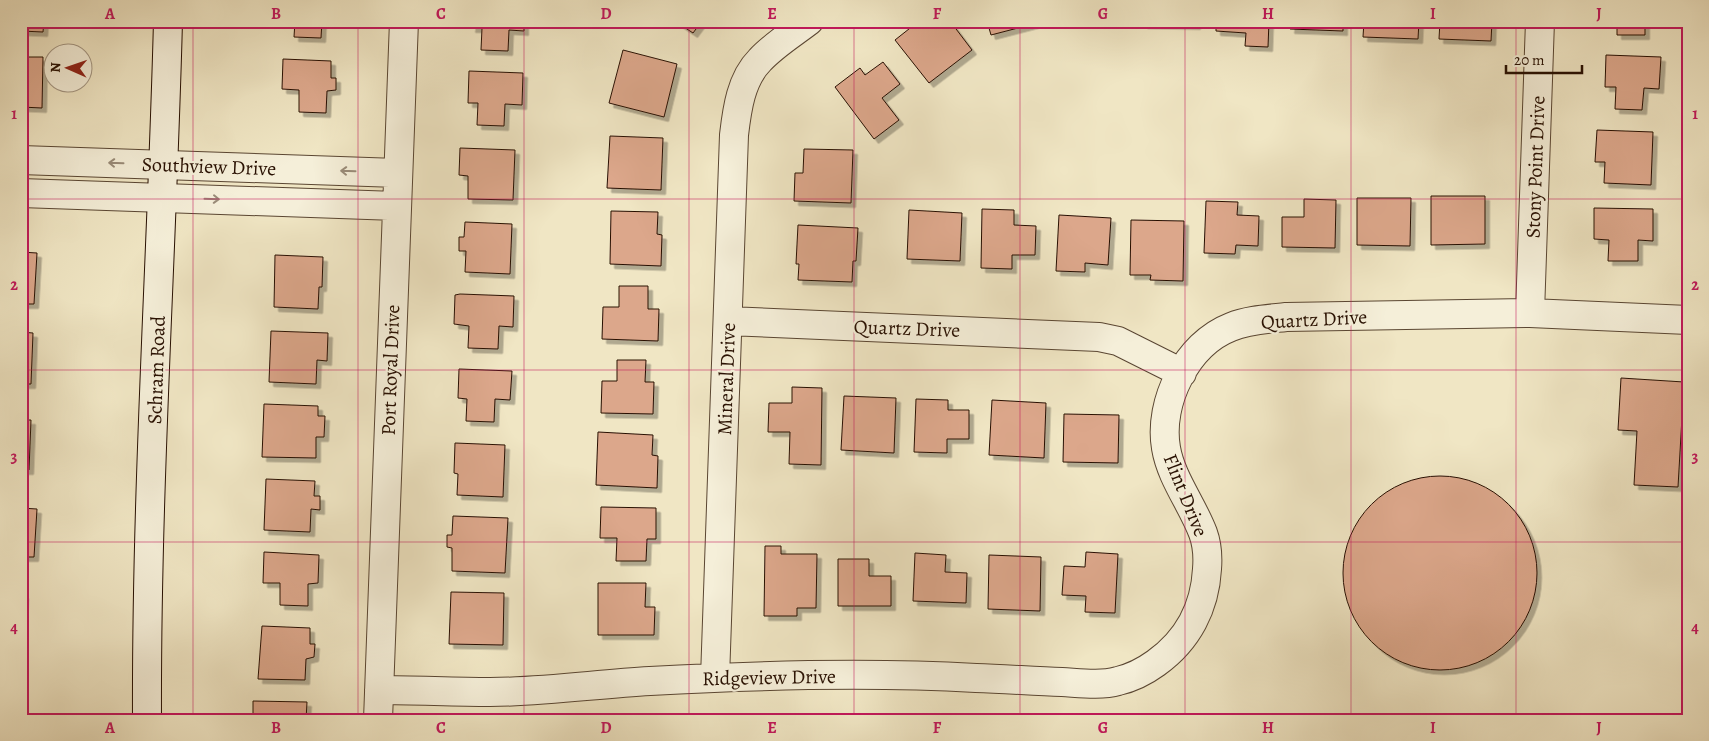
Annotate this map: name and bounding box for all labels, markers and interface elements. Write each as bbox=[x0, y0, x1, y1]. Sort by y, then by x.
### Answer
text: A bbox=[104, 3, 116, 25]
text: B bbox=[271, 3, 281, 25]
text: C bbox=[436, 3, 446, 25]
text: D bbox=[600, 3, 612, 25]
text: E bbox=[767, 3, 777, 25]
text: F bbox=[933, 3, 942, 25]
text: G bbox=[1098, 3, 1108, 25]
text: H bbox=[1262, 3, 1274, 25]
text: I bbox=[1430, 3, 1436, 25]
text: J bbox=[1596, 3, 1602, 25]
north arrow bbox=[42, 42, 92, 92]
scale bar bbox=[1506, 42, 1583, 74]
text: 20 m bbox=[1514, 50, 1545, 70]
text: N bbox=[46, 62, 65, 73]
street label: Stony Point Drive bbox=[1520, 95, 1551, 239]
text: 1 bbox=[11, 103, 17, 125]
text: 1 bbox=[1692, 103, 1698, 125]
street label: Southview Drive bbox=[141, 151, 277, 182]
one-way arrow bbox=[108, 158, 124, 168]
one-way arrow bbox=[341, 167, 357, 176]
one-way arrow bbox=[203, 194, 219, 204]
text: 2 bbox=[10, 274, 18, 296]
text: 2 bbox=[1691, 274, 1699, 296]
street label: Quartz Drive bbox=[1260, 303, 1368, 336]
street label: Port Royal Drive bbox=[375, 304, 406, 436]
street label: Quartz Drive bbox=[853, 313, 961, 344]
street label: Schram Road bbox=[141, 315, 172, 425]
street label: Mineral Drive bbox=[711, 322, 742, 436]
text: 3 bbox=[11, 446, 18, 468]
text: 3 bbox=[1692, 446, 1699, 468]
street label: Flint Drive bbox=[1157, 450, 1214, 541]
text: 4 bbox=[10, 617, 18, 639]
text: 4 bbox=[1691, 617, 1699, 639]
street label: Ridgeview Drive bbox=[702, 663, 836, 692]
text: A bbox=[104, 717, 116, 739]
text: B bbox=[271, 717, 281, 739]
text: C bbox=[436, 717, 446, 739]
text: D bbox=[600, 717, 612, 739]
text: E bbox=[767, 717, 777, 739]
text: F bbox=[933, 717, 942, 739]
text: G bbox=[1098, 717, 1108, 739]
text: H bbox=[1262, 717, 1274, 739]
text: I bbox=[1430, 717, 1436, 739]
text: J bbox=[1596, 717, 1602, 739]

